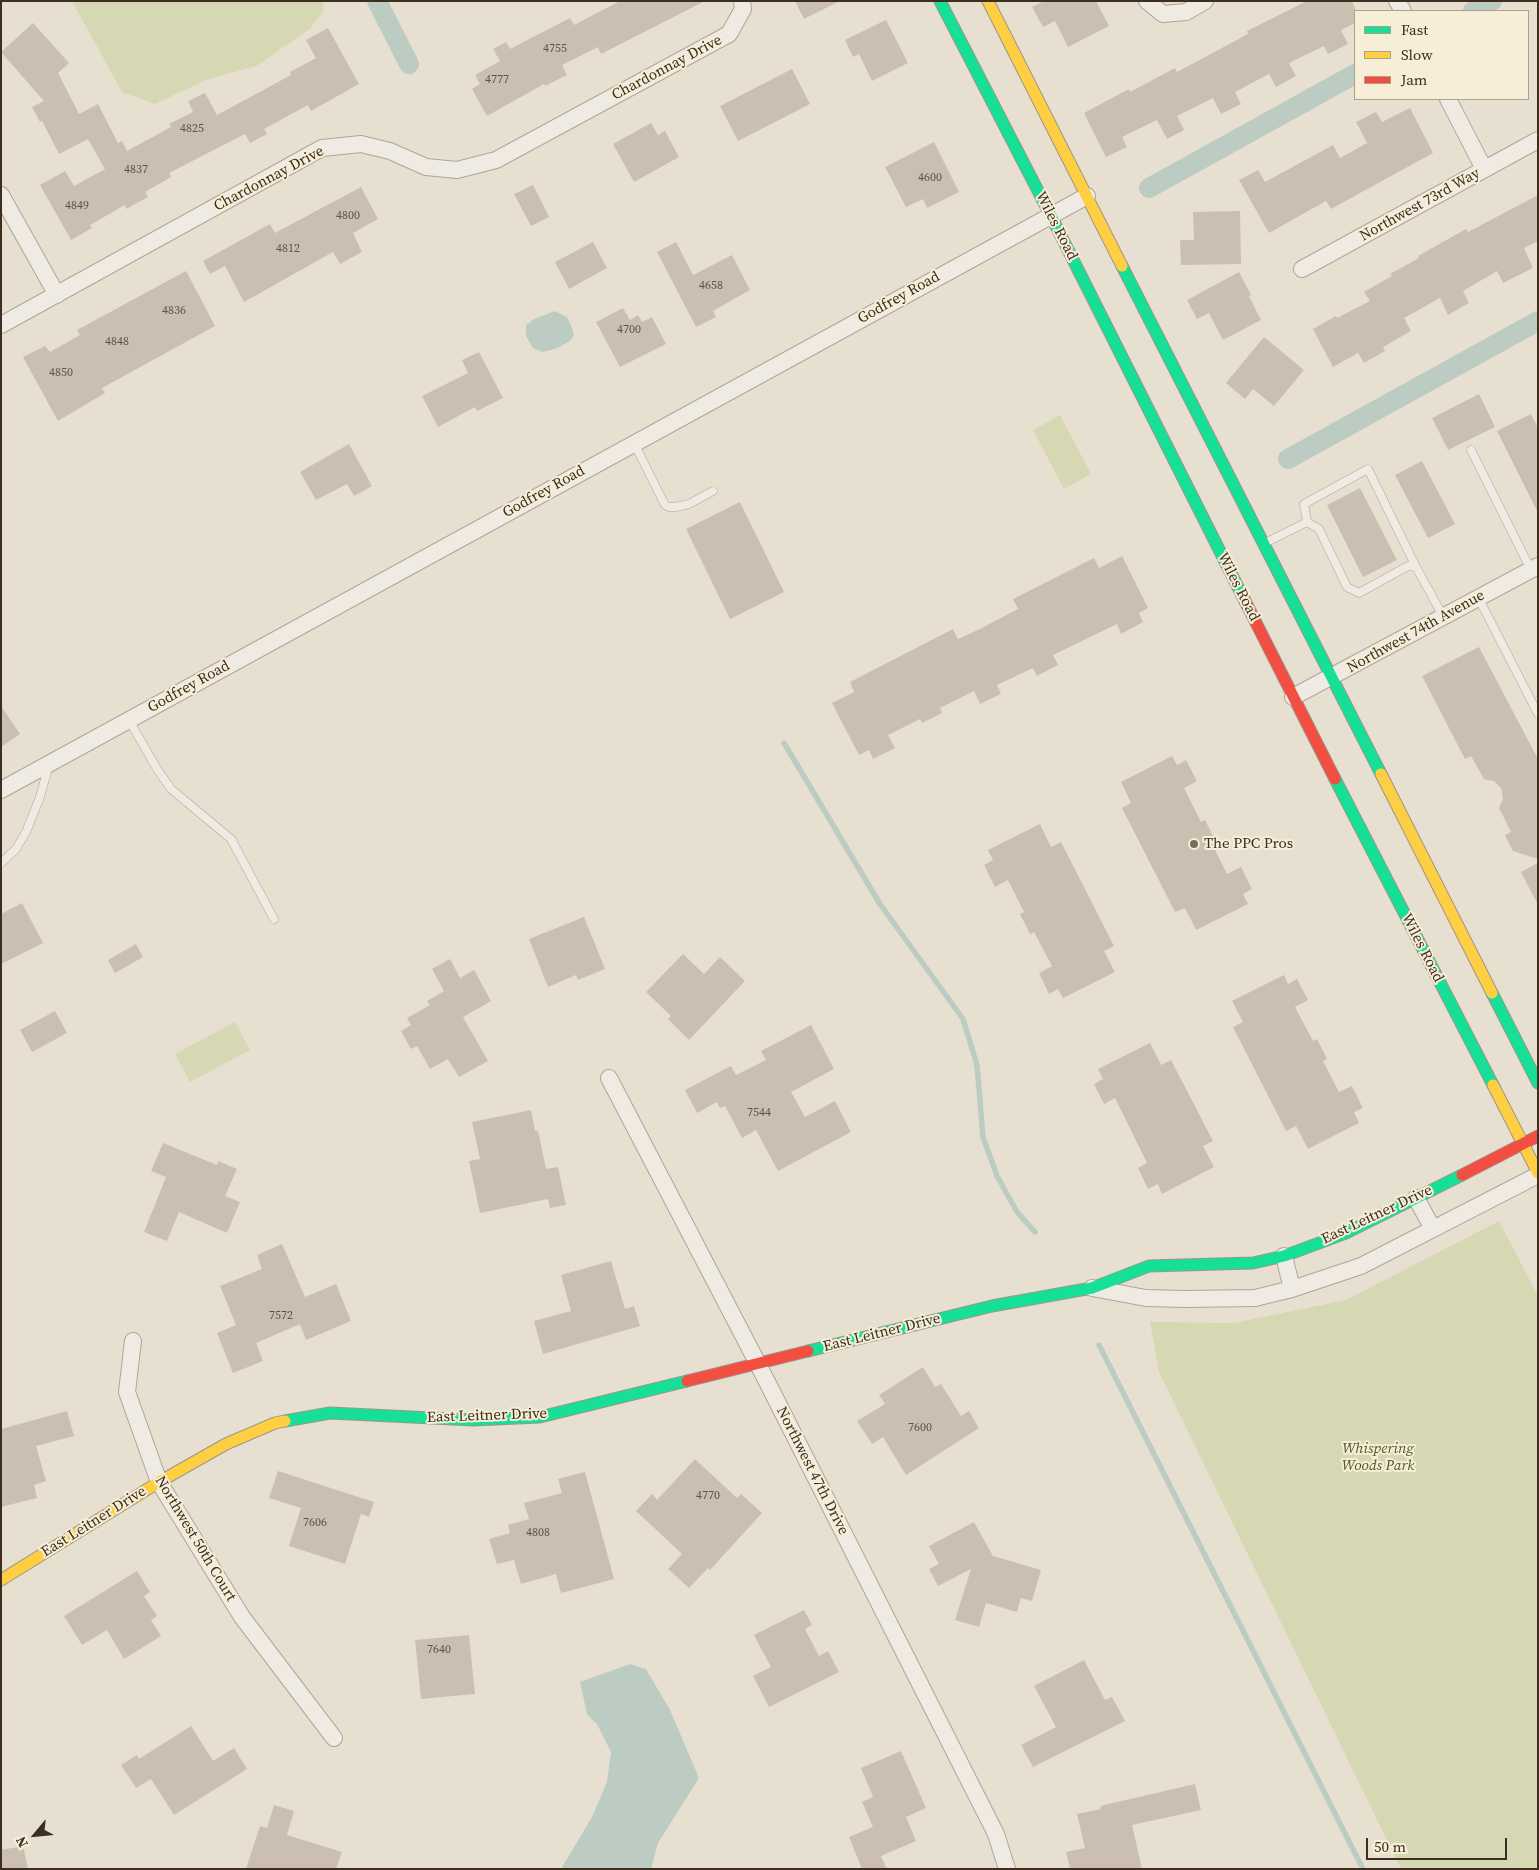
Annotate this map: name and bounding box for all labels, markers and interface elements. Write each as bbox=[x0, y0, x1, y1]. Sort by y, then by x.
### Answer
legend bbox=[1354, 10, 1529, 100]
text: Fast bbox=[1401, 19, 1428, 40]
street label: Chardonnay Drive bbox=[609, 31, 725, 105]
house number: 4755 bbox=[543, 42, 567, 56]
text: Slow bbox=[1401, 44, 1433, 65]
text: Jam bbox=[1401, 69, 1427, 90]
house number: 4777 bbox=[485, 73, 509, 87]
house number: 4825 bbox=[180, 122, 204, 136]
street label: Chardonnay Drive bbox=[211, 142, 327, 216]
house number: 4837 bbox=[124, 163, 148, 177]
street label: Northwest 73rd Way bbox=[1357, 165, 1483, 245]
house number: 4600 bbox=[918, 171, 942, 185]
street label: Wiles Road bbox=[1031, 189, 1081, 263]
house number: 4849 bbox=[65, 199, 89, 213]
house number: 4800 bbox=[336, 209, 360, 223]
house number: 4812 bbox=[276, 242, 300, 256]
street label: Godfrey Road bbox=[855, 268, 943, 328]
house number: 4658 bbox=[699, 279, 723, 293]
house number: 4836 bbox=[162, 304, 186, 318]
house number: 4700 bbox=[617, 323, 641, 337]
house number: 4848 bbox=[105, 335, 129, 349]
house number: 4850 bbox=[49, 366, 73, 380]
street label: Godfrey Road bbox=[500, 462, 588, 522]
street label: Wiles Road bbox=[1213, 550, 1263, 624]
street label: Northwest 74th Avenue bbox=[1344, 587, 1488, 677]
street label: Godfrey Road bbox=[145, 657, 233, 717]
place label: The PPC Pros bbox=[1204, 835, 1293, 853]
marker: The PPC Pros bbox=[1188, 838, 1200, 850]
street label: Wiles Road bbox=[1397, 911, 1447, 985]
house number: 7544 bbox=[747, 1106, 771, 1120]
street label: East Leitner Drive bbox=[1319, 1181, 1435, 1249]
house number: 7572 bbox=[269, 1309, 293, 1323]
street label: East Leitner Drive bbox=[821, 1310, 943, 1356]
street label: Northwest 47th Drive bbox=[772, 1404, 852, 1538]
street label: East Leitner Drive bbox=[427, 1405, 547, 1427]
house number: 7600 bbox=[908, 1421, 932, 1435]
park label: Whispering Woods Park bbox=[1342, 1440, 1414, 1475]
street label: Northwest 50th Court bbox=[150, 1473, 240, 1605]
street label: East Leitner Drive bbox=[38, 1483, 150, 1561]
house number: 4770 bbox=[696, 1489, 720, 1503]
house number: 7606 bbox=[303, 1516, 327, 1530]
house number: 4808 bbox=[526, 1526, 550, 1540]
house number: 7640 bbox=[427, 1643, 451, 1657]
north arrow bbox=[10, 1810, 60, 1860]
scale bar bbox=[1369, 1828, 1510, 1860]
text: N bbox=[11, 1833, 33, 1851]
text: 50 m bbox=[1374, 1836, 1406, 1857]

